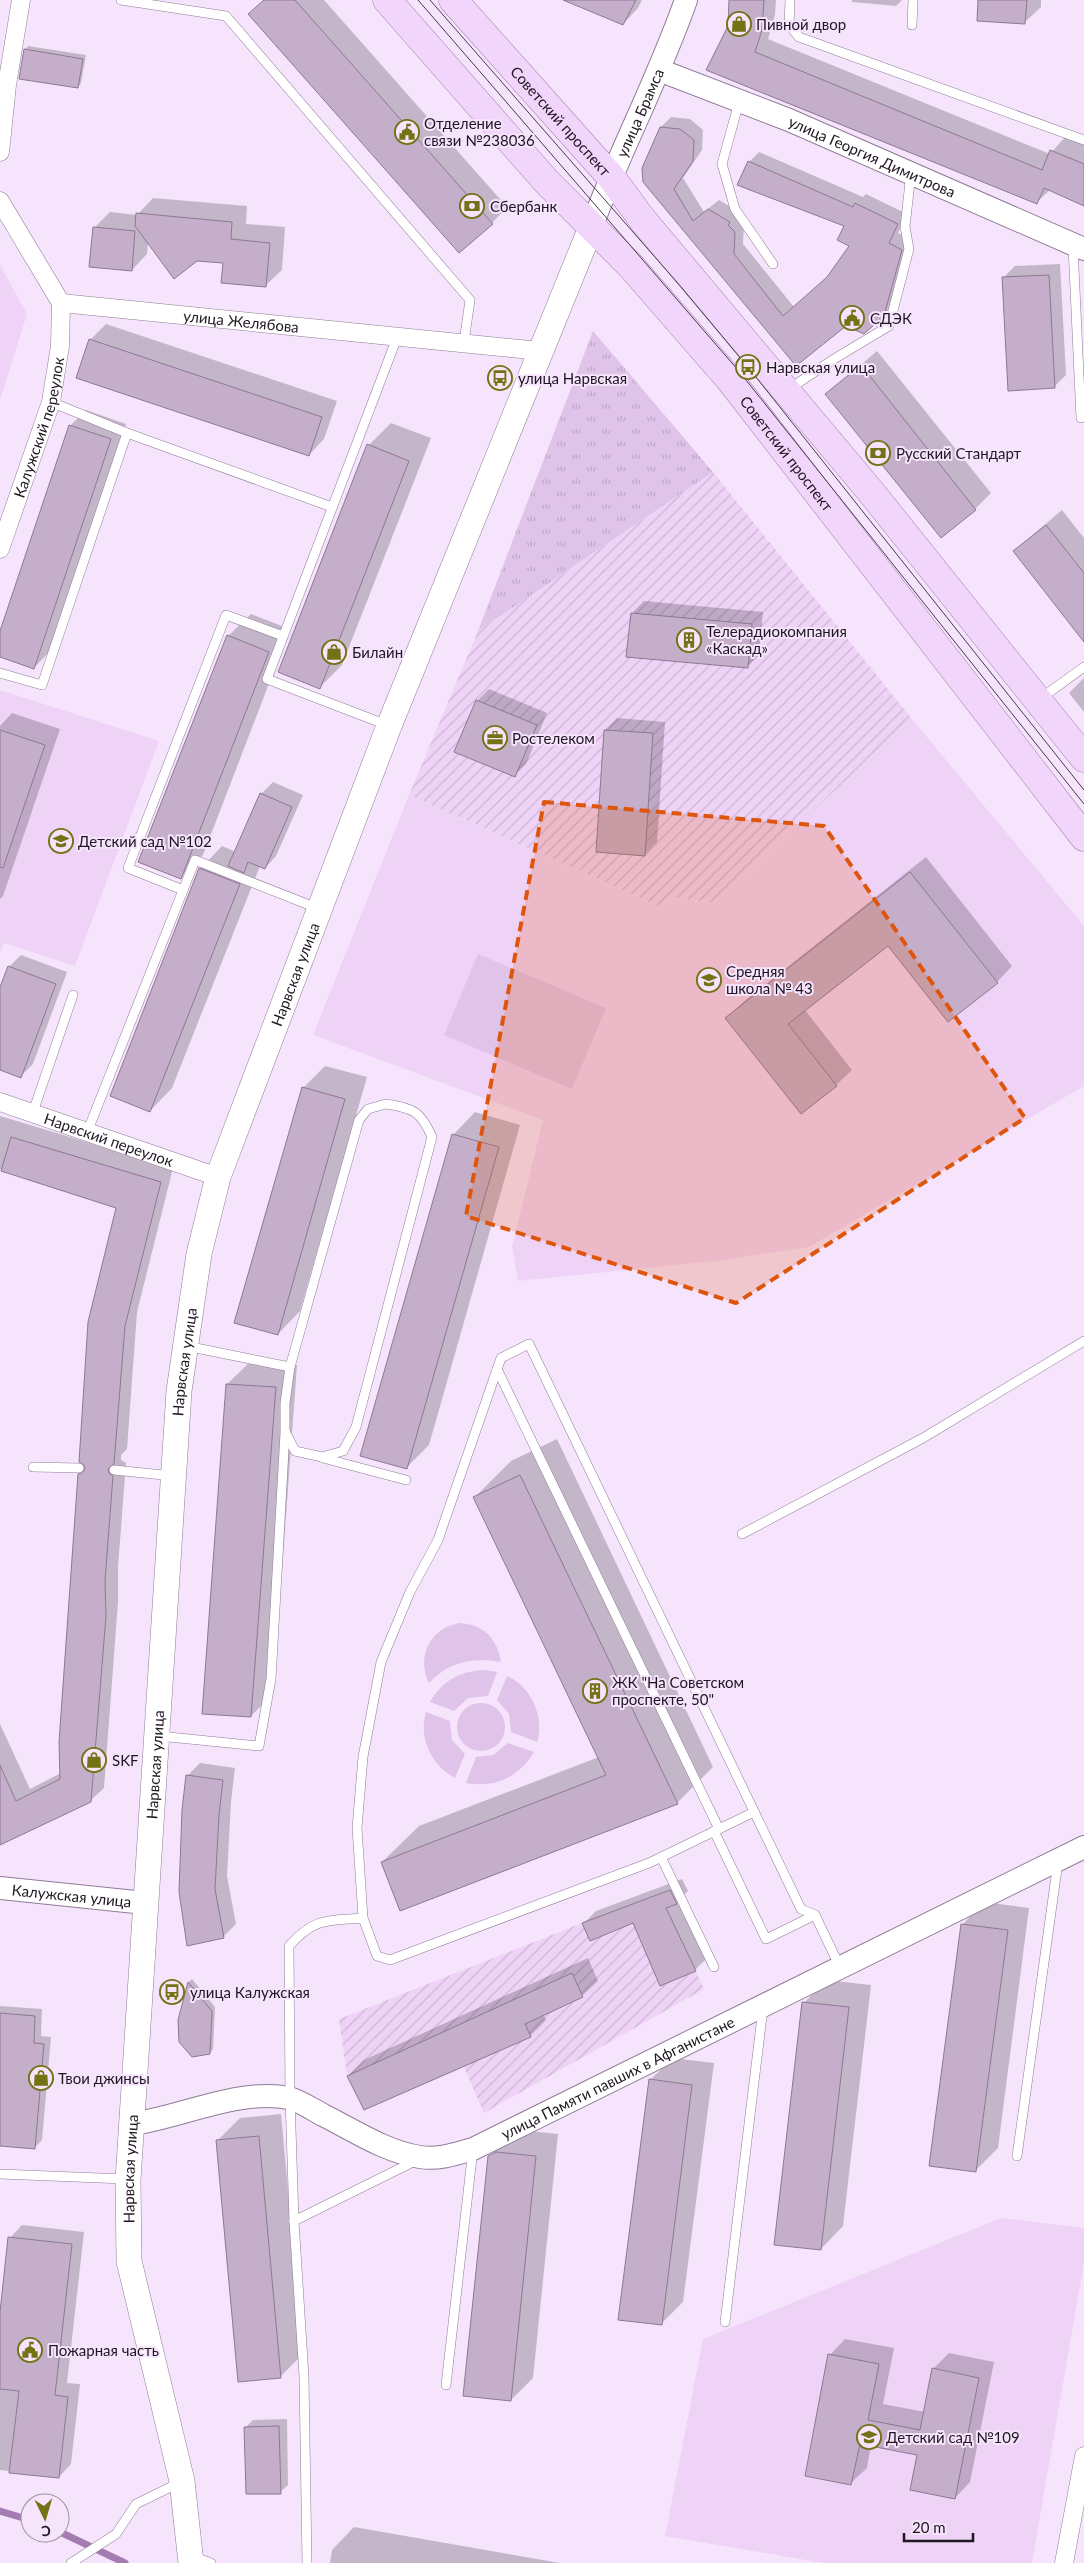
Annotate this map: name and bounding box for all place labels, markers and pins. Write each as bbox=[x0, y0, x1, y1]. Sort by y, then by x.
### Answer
shop icon: Пивной двор bbox=[726, 11, 752, 37]
place label: Пивной двор bbox=[756, 15, 846, 33]
place label: Отделение связи №238036 bbox=[424, 114, 535, 149]
public building icon: Отделение связи №238036 bbox=[394, 119, 420, 145]
bank icon: Сбербанк bbox=[459, 193, 485, 219]
place label: Сбербанк bbox=[490, 197, 558, 215]
public building icon: СДЭК bbox=[839, 305, 865, 331]
place label: СДЭК bbox=[870, 309, 912, 327]
bus stop icon: Нарвская улица bbox=[735, 354, 761, 380]
place label: Нарвская улица bbox=[766, 358, 875, 376]
bus stop icon: улица Нарвская bbox=[487, 365, 513, 391]
place label: улица Нарвская bbox=[518, 369, 627, 387]
bank icon: Русский Стандарт bbox=[865, 440, 891, 466]
place label: Русский Стандарт bbox=[896, 444, 1022, 462]
place label: Телерадиокомпания «Каскад» bbox=[706, 622, 847, 657]
building icon: Телерадиокомпания «Каскад» bbox=[676, 627, 702, 653]
shop icon: Билайн bbox=[321, 639, 347, 665]
place label: Билайн bbox=[352, 643, 403, 661]
office icon: Ростелеком bbox=[482, 725, 508, 751]
place label: Ростелеком bbox=[512, 729, 595, 747]
school or university icon: Детский сад №102 bbox=[48, 828, 74, 854]
place label: Детский сад №102 bbox=[78, 832, 212, 850]
place label: Средняя школа № 43 bbox=[726, 962, 813, 997]
school or university icon: Средняя школа № 43 bbox=[696, 967, 722, 993]
place label: ЖК "На Советском проспекте, 50" bbox=[612, 1673, 744, 1708]
building icon: ЖК "На Советском проспекте, 50" bbox=[582, 1678, 608, 1704]
shop icon: SKF bbox=[81, 1747, 107, 1773]
place label: SKF bbox=[112, 1751, 139, 1769]
bus stop icon: улица Калужская bbox=[159, 1979, 185, 2005]
place label: улица Калужская bbox=[190, 1983, 310, 2001]
shop icon: Твои джинсы bbox=[28, 2065, 54, 2091]
place label: Твои джинсы bbox=[58, 2069, 150, 2087]
public building icon: Пожарная часть bbox=[17, 2337, 43, 2363]
place label: Пожарная часть bbox=[48, 2341, 159, 2359]
school or university icon: Детский сад №109 bbox=[856, 2424, 882, 2450]
place label: Детский сад №109 bbox=[886, 2428, 1020, 2446]

